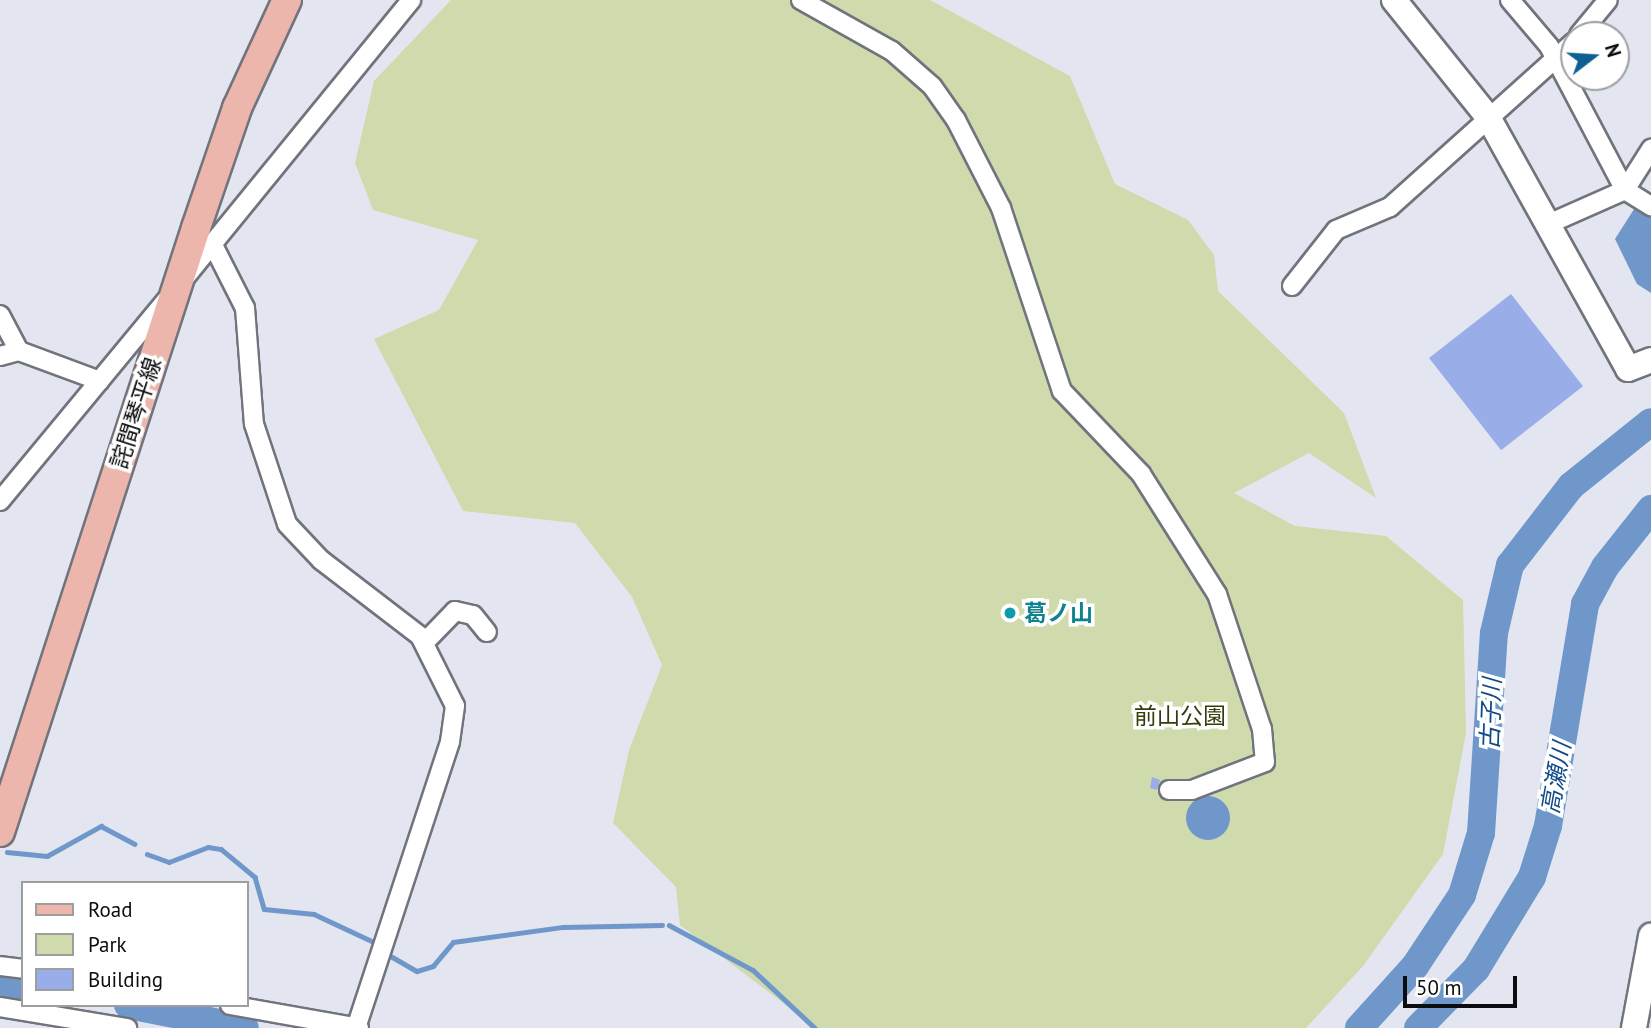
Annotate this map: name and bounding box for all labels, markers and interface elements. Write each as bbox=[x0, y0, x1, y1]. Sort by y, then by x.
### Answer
north arrow bbox=[1560, 21, 1630, 91]
text: N bbox=[1600, 41, 1626, 60]
street label: 詫間琴平線 bbox=[105, 354, 167, 472]
place label: 葛ノ山 bbox=[1024, 599, 1093, 627]
marker: 葛ノ山 bbox=[1002, 605, 1018, 621]
water label: 古子川 bbox=[1475, 678, 1507, 750]
park label: 前山公園 bbox=[1134, 702, 1226, 730]
water label: 高瀬川 bbox=[1536, 740, 1576, 816]
legend bbox=[21, 881, 248, 1007]
text: Road bbox=[88, 896, 132, 923]
text: Park bbox=[88, 931, 127, 958]
scale bar bbox=[1406, 962, 1520, 1006]
text: Building bbox=[88, 966, 163, 993]
text: 50 m bbox=[1416, 974, 1462, 1001]

